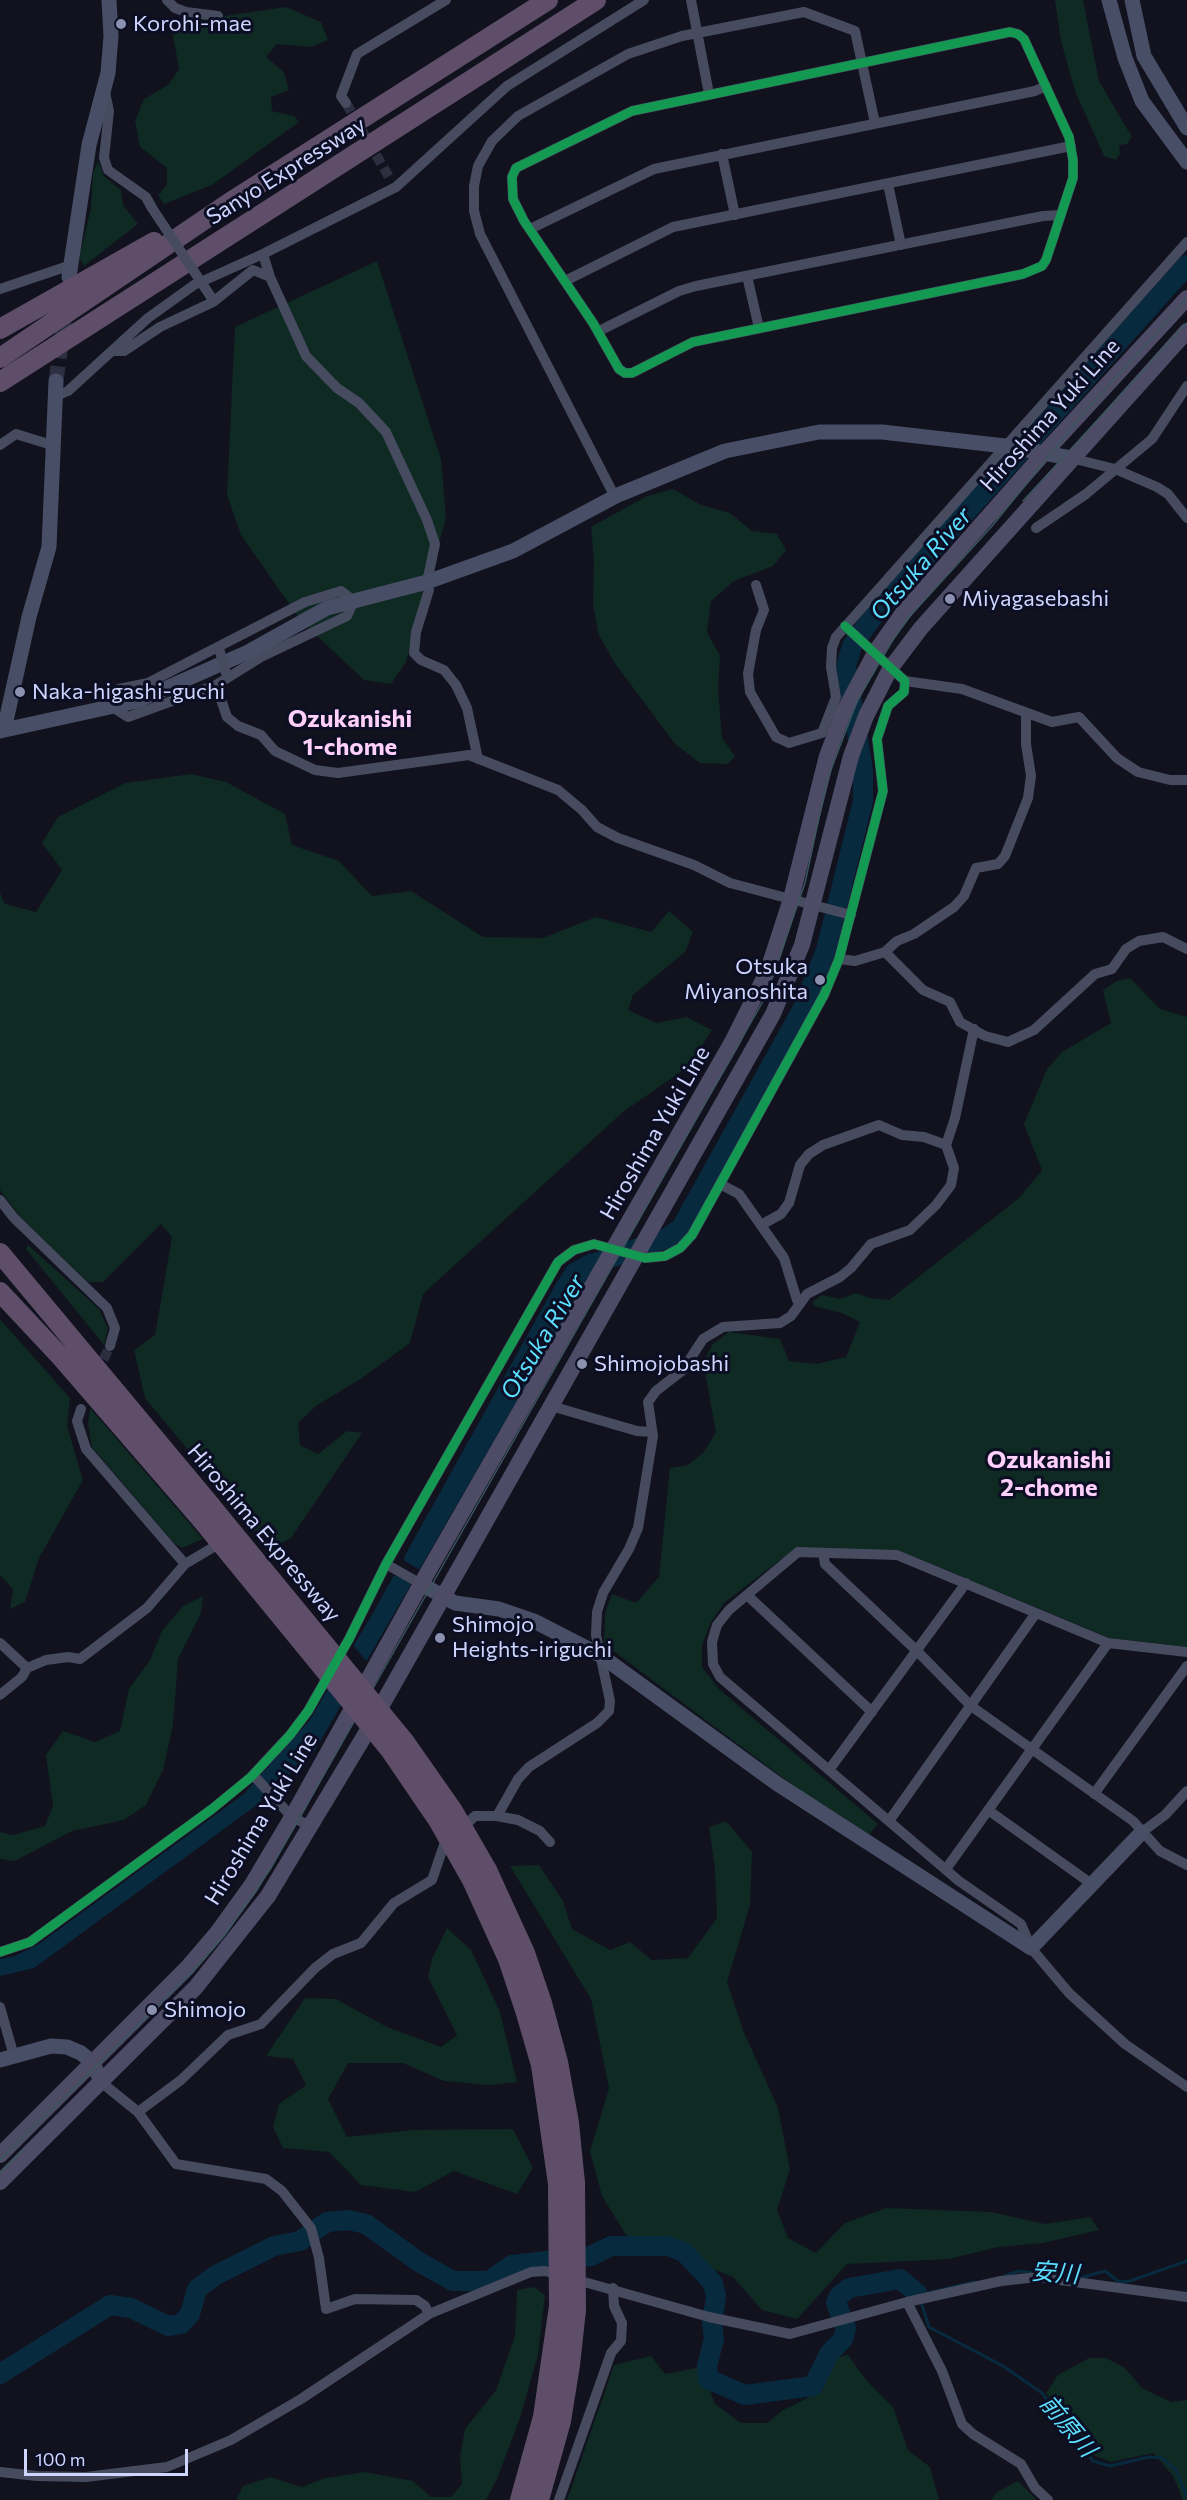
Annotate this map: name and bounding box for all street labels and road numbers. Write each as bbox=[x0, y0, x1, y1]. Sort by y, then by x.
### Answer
street label: Sanyo Expressway bbox=[202, 111, 370, 231]
street label: Hiroshima Yuki Line bbox=[975, 333, 1125, 497]
street label: Hiroshima Yuki Line bbox=[595, 1041, 715, 1225]
street label: Hiroshima Expressway bbox=[182, 1439, 346, 1627]
street label: Hiroshima Yuki Line bbox=[199, 1728, 323, 1910]

